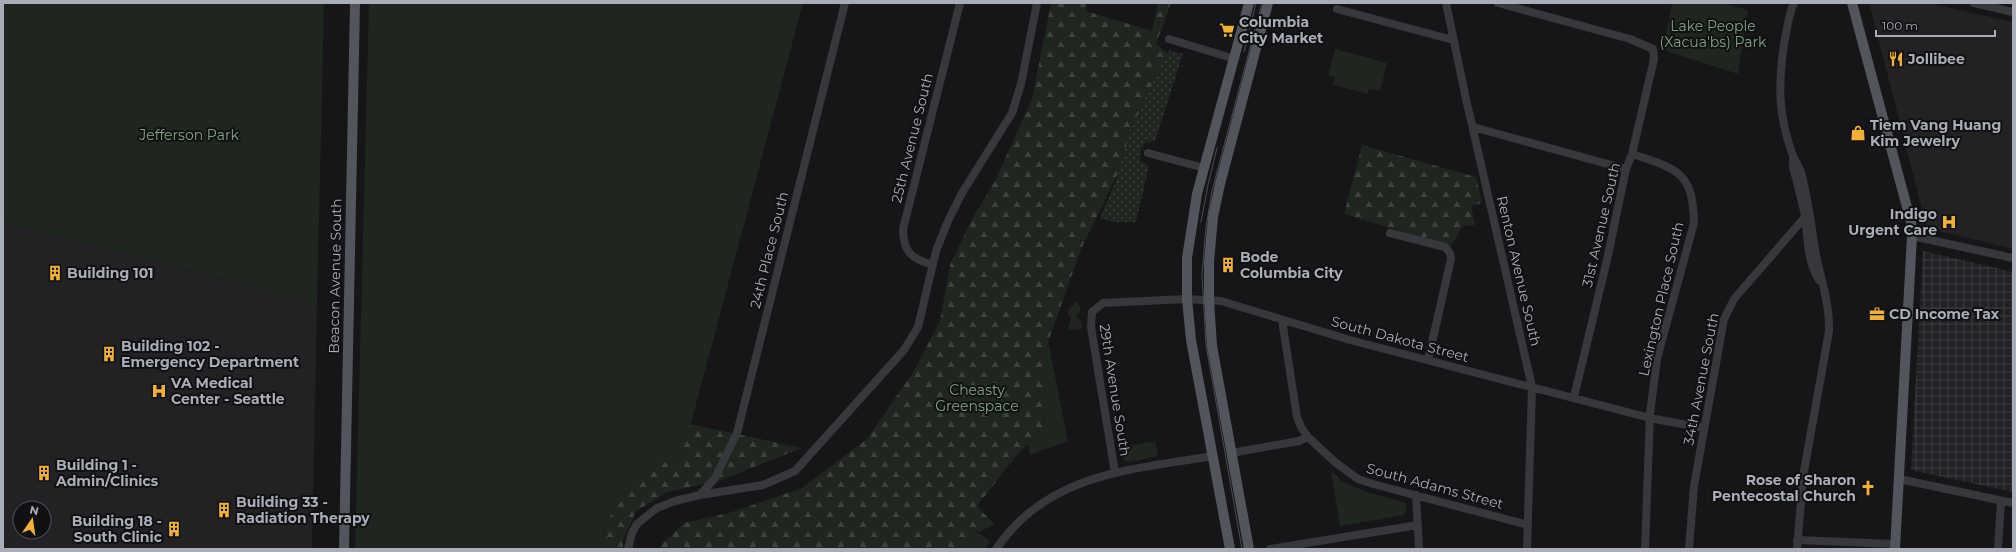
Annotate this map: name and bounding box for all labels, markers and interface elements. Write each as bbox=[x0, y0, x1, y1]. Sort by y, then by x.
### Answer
scale bar bbox=[1876, 12, 1995, 38]
place label: Columbia City Market bbox=[1239, 13, 1323, 47]
park label: Lake People (Xacua'bs) Park bbox=[1660, 17, 1767, 51]
text: 100 m bbox=[1882, 18, 1918, 33]
supermarket icon: Columbia City Market bbox=[1218, 21, 1236, 39]
restaurant icon: Jollibee bbox=[1887, 50, 1905, 68]
place label: Jollibee bbox=[1907, 50, 1965, 68]
street label: 25th Avenue South bbox=[887, 71, 937, 205]
place label: Tiem Vang Huang Kim Jewelry bbox=[1870, 116, 2001, 150]
shop icon: Tiem Vang Huang Kim Jewelry bbox=[1849, 124, 1867, 142]
park label: Jefferson Park bbox=[138, 126, 239, 144]
street label: 31st Avenue South bbox=[1578, 161, 1624, 289]
street label: 24th Place South bbox=[746, 190, 792, 310]
street label: Renton Avenue South bbox=[1493, 194, 1545, 348]
street label: Beacon Avenue South bbox=[325, 198, 345, 354]
place label: Indigo Urgent Care bbox=[1848, 205, 1937, 239]
hospital icon: Indigo Urgent Care bbox=[1940, 213, 1958, 231]
street label: Lexington Place South bbox=[1634, 220, 1688, 378]
place label: Bode Columbia City bbox=[1240, 248, 1343, 282]
building icon: Bode Columbia City bbox=[1219, 256, 1237, 274]
building icon: Building 101 bbox=[46, 264, 64, 282]
place label: Building 101 bbox=[67, 264, 154, 282]
office icon: CD Income Tax bbox=[1868, 305, 1886, 323]
place label: CD Income Tax bbox=[1889, 305, 2000, 323]
street label: 34th Avenue South bbox=[1679, 311, 1723, 447]
street label: South Dakota Street bbox=[1329, 312, 1471, 366]
street label: 29th Avenue South bbox=[1096, 322, 1134, 458]
place label: Building 102 - Emergency Department bbox=[121, 337, 299, 371]
building icon: Building 102 - Emergency Department bbox=[100, 345, 118, 363]
place label: VA Medical Center - Seattle bbox=[170, 374, 285, 408]
park label: Cheasty Greenspace bbox=[935, 381, 1019, 415]
hospital icon: VA Medical Center - Seattle bbox=[150, 382, 168, 400]
place label: Building 1 - Admin/Clinics bbox=[55, 456, 159, 490]
street label: South Adams Street bbox=[1365, 459, 1506, 513]
building icon: Building 1 - Admin/Clinics bbox=[35, 464, 53, 482]
place label: Rose of Sharon Pentecostal Church bbox=[1712, 471, 1856, 505]
church icon: Rose of Sharon Pentecostal Church bbox=[1859, 479, 1877, 497]
place label: Building 33 - Radiation Therapy bbox=[236, 493, 370, 527]
north arrow bbox=[12, 500, 52, 540]
building icon: Building 33 - Radiation Therapy bbox=[215, 501, 233, 519]
text: N bbox=[28, 502, 40, 518]
place label: Building 18 - South Clinic bbox=[72, 512, 163, 546]
building icon: Building 18 - South Clinic bbox=[165, 520, 183, 538]

